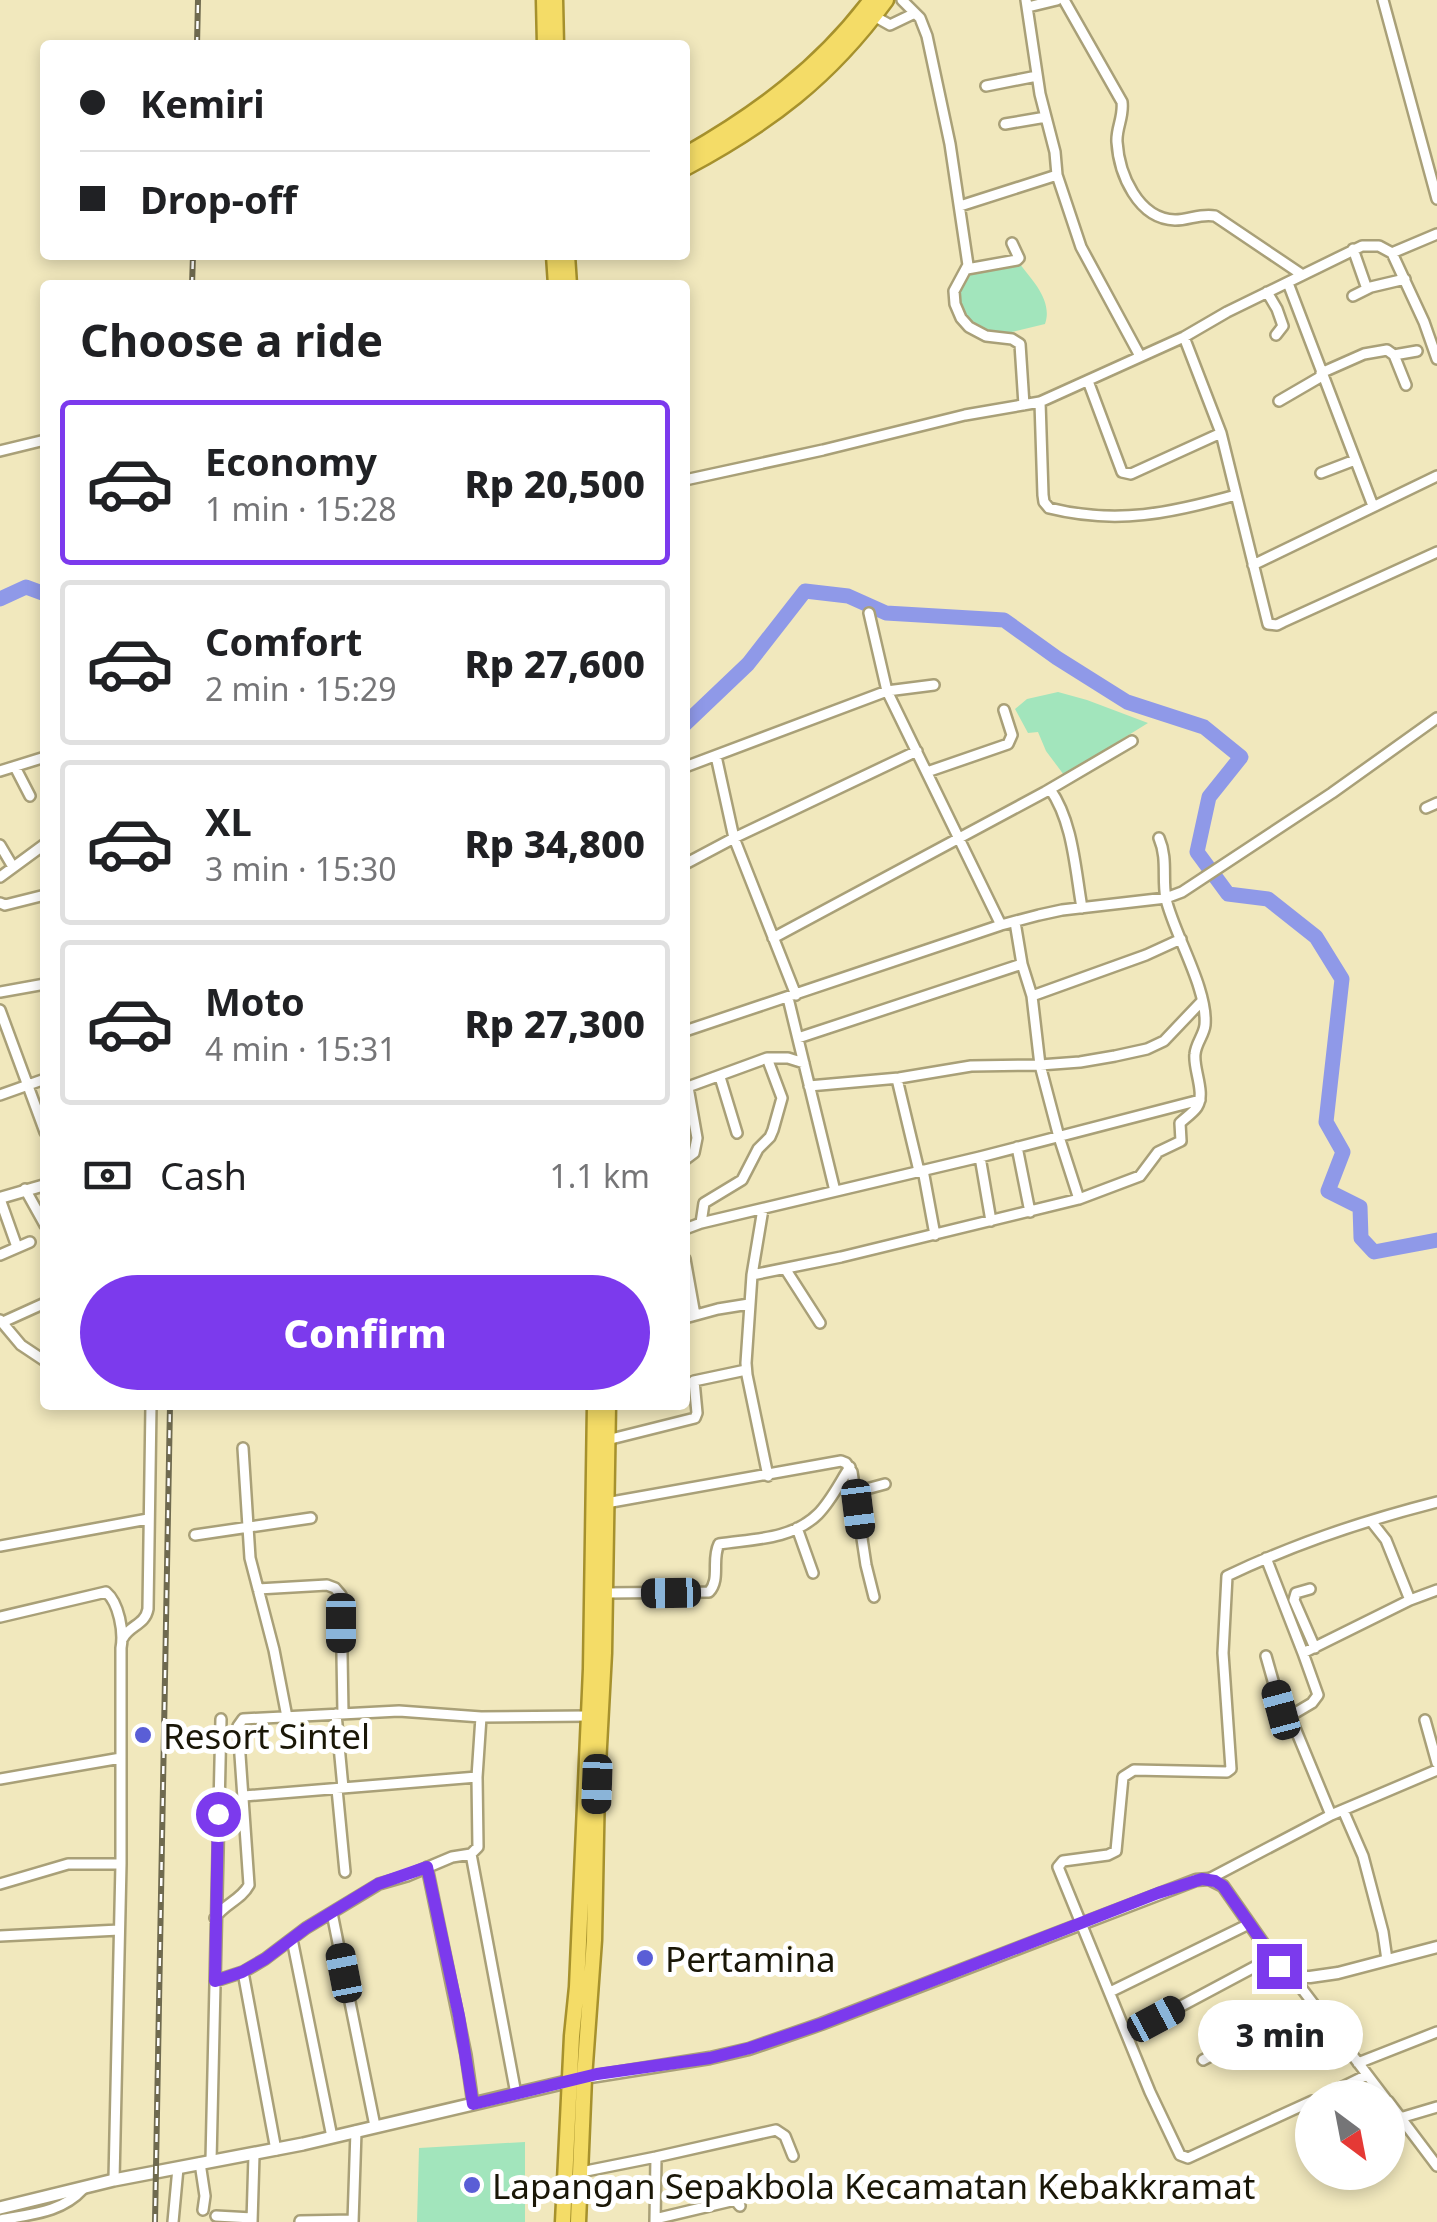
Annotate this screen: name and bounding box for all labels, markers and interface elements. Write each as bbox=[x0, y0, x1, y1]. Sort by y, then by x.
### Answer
text: Kemiri bbox=[140, 77, 265, 129]
text: Drop-off bbox=[140, 173, 297, 225]
text: Choose a ride bbox=[80, 309, 383, 370]
text: Economy bbox=[205, 435, 377, 487]
icon: car bbox=[85, 438, 175, 528]
text: Rp 20,500 bbox=[465, 457, 645, 509]
text: 1 min · 15:28 bbox=[205, 487, 397, 530]
text: Comfort bbox=[205, 615, 362, 667]
icon: car bbox=[85, 618, 175, 708]
text: Rp 27,600 bbox=[465, 637, 645, 689]
text: 2 min · 15:29 bbox=[205, 667, 397, 710]
text: XL bbox=[205, 795, 252, 847]
icon: car bbox=[85, 798, 175, 888]
text: Rp 34,800 bbox=[465, 817, 645, 869]
text: 3 min · 15:30 bbox=[205, 847, 397, 890]
text: Moto bbox=[205, 975, 305, 1027]
icon: car bbox=[85, 978, 175, 1068]
text: Rp 27,300 bbox=[465, 997, 645, 1049]
text: 4 min · 15:31 bbox=[205, 1027, 397, 1070]
icon: cash bbox=[80, 1148, 135, 1203]
text: Cash bbox=[160, 1149, 247, 1201]
text: 1.1 km bbox=[549, 1154, 650, 1197]
button: Confirm bbox=[80, 1275, 650, 1390]
car bbox=[839, 1477, 877, 1541]
car bbox=[641, 1577, 701, 1609]
car bbox=[326, 1593, 356, 1653]
car bbox=[1259, 1677, 1303, 1743]
place label: Resort Sintel bbox=[163, 1712, 370, 1759]
marker: Resort Sintel bbox=[132, 1724, 154, 1746]
car bbox=[581, 1753, 613, 1815]
route start bbox=[196, 1792, 241, 1837]
place label: Pertamina bbox=[665, 1935, 836, 1982]
car bbox=[324, 1941, 364, 2005]
route end bbox=[1257, 1944, 1302, 1989]
marker: Pertamina bbox=[634, 1947, 656, 1969]
car bbox=[1122, 1992, 1190, 2046]
callout: 3 min bbox=[1196, 2001, 1362, 2071]
text: 3 min bbox=[1236, 2013, 1325, 2056]
north arrow bbox=[1295, 2080, 1405, 2190]
map controls bbox=[1295, 2080, 1405, 2190]
place label: Lapangan Sepakbola Kecamatan Kebakkramat bbox=[492, 2162, 1255, 2209]
marker: Lapangan Sepakbola Kecamatan Kebakkramat bbox=[461, 2174, 483, 2196]

